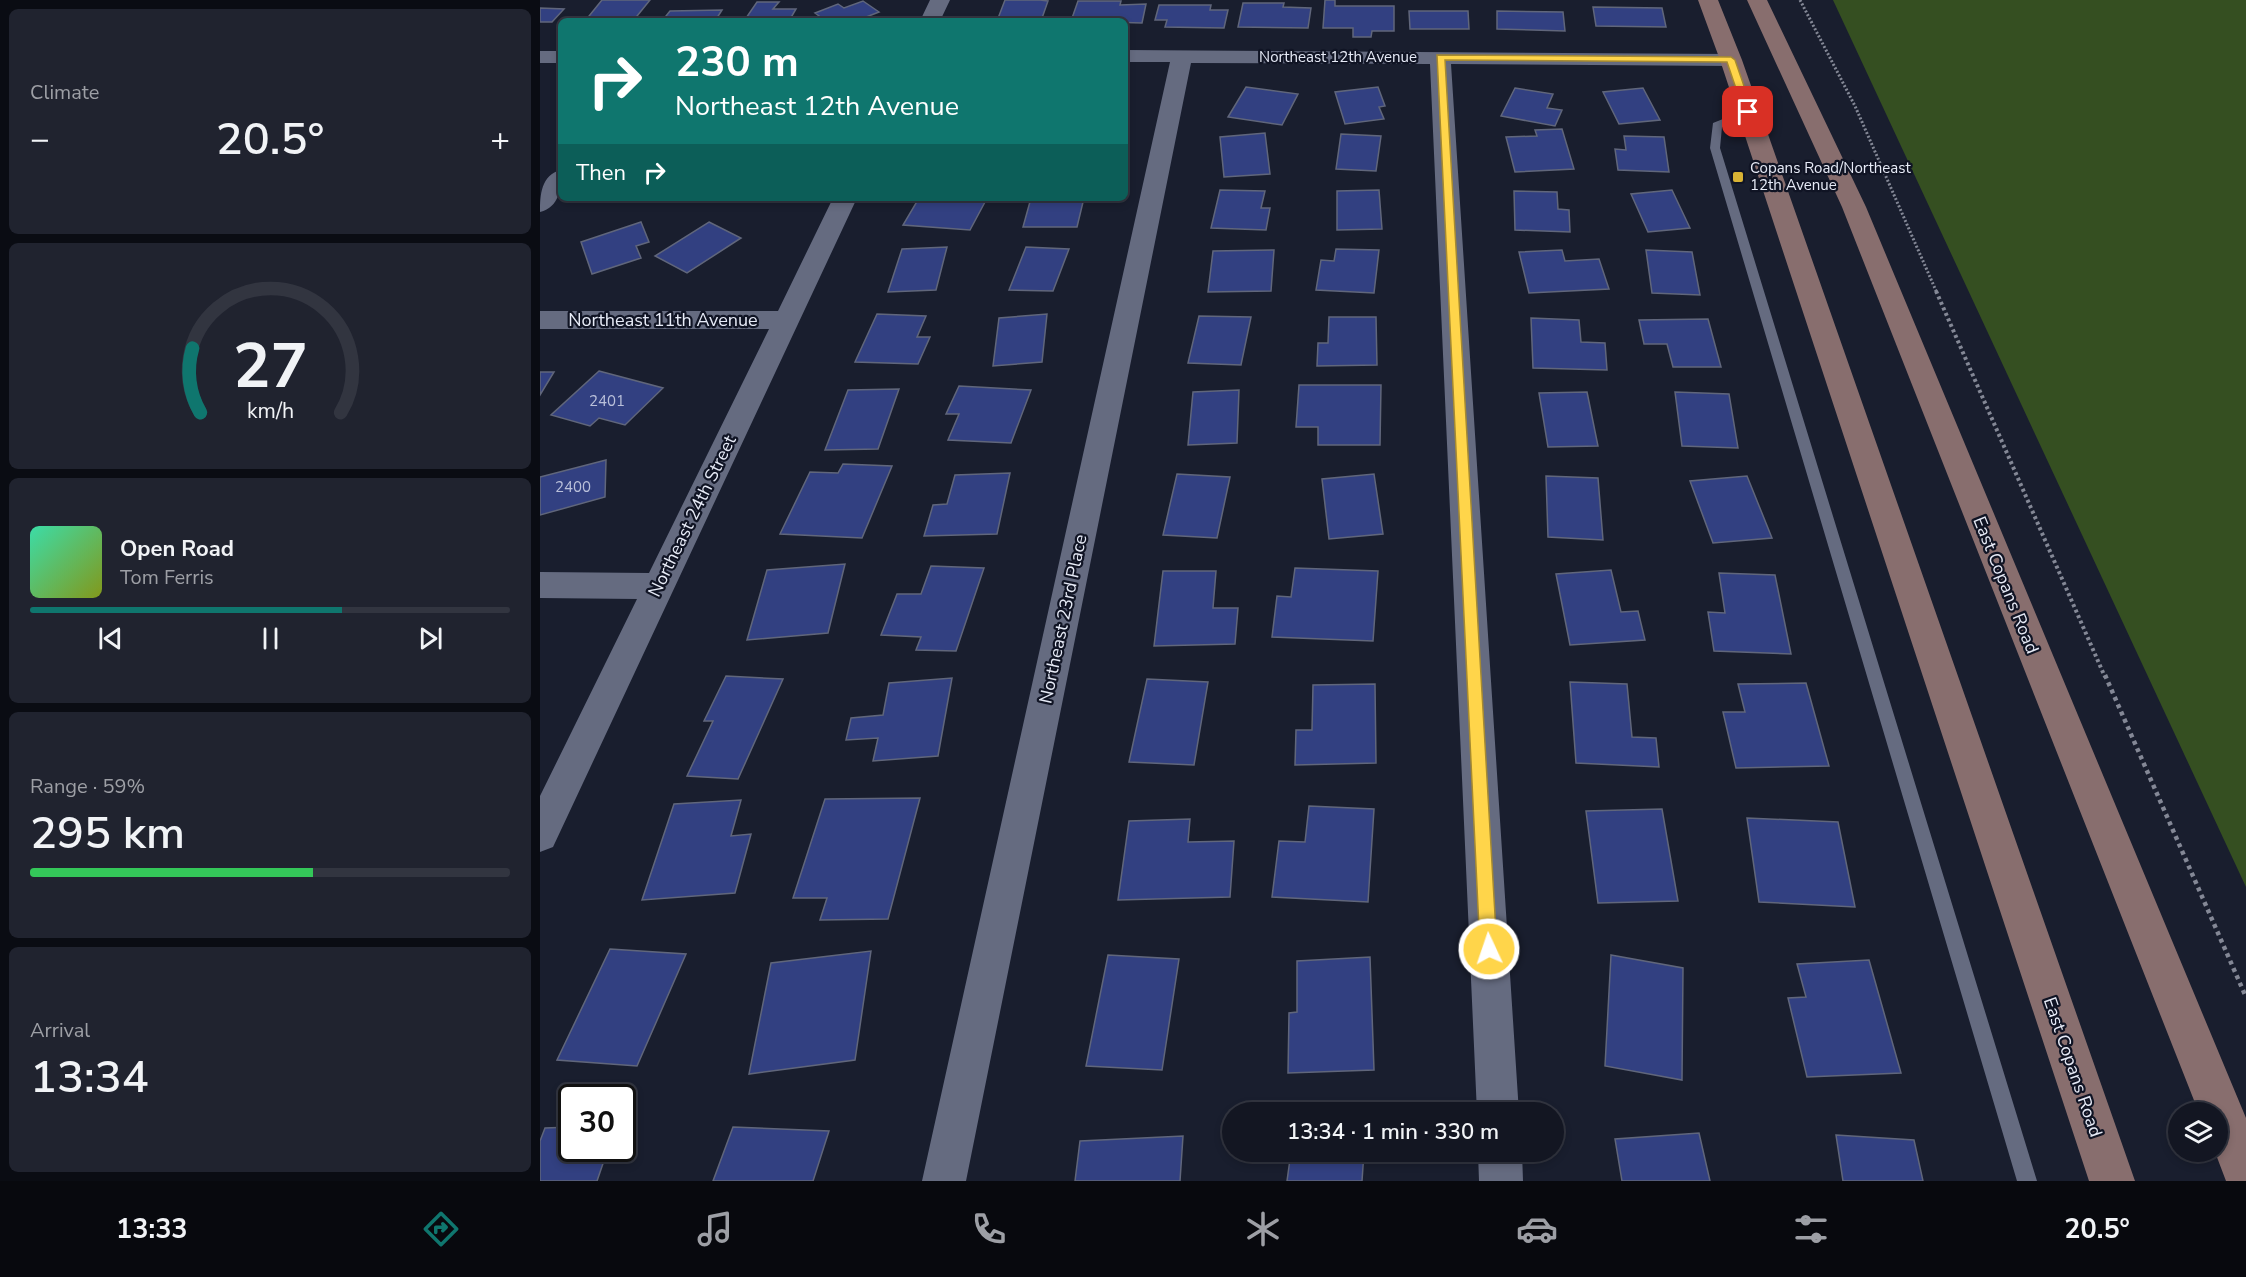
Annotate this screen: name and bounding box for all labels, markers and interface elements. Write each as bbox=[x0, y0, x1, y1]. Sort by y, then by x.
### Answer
text: 230 m bbox=[675, 34, 799, 91]
icon: right bbox=[576, 42, 654, 120]
street label: Northeast 12th Avenue bbox=[1259, 47, 1417, 67]
text: Climate bbox=[30, 79, 99, 106]
pin bbox=[1722, 86, 1773, 137]
text: Northeast 12th Avenue bbox=[675, 88, 959, 125]
icon: arrive bbox=[1731, 95, 1764, 128]
text: 20.5° bbox=[216, 109, 324, 170]
text: − bbox=[30, 117, 50, 162]
text: + bbox=[490, 117, 510, 162]
icon: right bbox=[638, 156, 671, 189]
text: Then bbox=[576, 158, 626, 188]
place label: Copans Road/Northeast 12th Avenue bbox=[1750, 158, 1911, 195]
marker: Copans Road/Northeast 12th Avenue bbox=[1731, 170, 1745, 184]
street label: Northeast 11th Avenue bbox=[568, 308, 758, 332]
text: 27 bbox=[233, 324, 307, 409]
house number: 2401 bbox=[589, 391, 625, 411]
text: km/h bbox=[246, 397, 294, 427]
street label: Northeast 24th Street bbox=[642, 430, 742, 601]
house number: 2400 bbox=[555, 477, 591, 497]
street label: East Copans Road bbox=[1967, 513, 2045, 657]
street label: Northeast 23rd Place bbox=[1033, 532, 1093, 706]
text: Open Road bbox=[120, 534, 234, 564]
text: Tom Ferris bbox=[120, 564, 214, 591]
icon: previous bbox=[94, 622, 127, 655]
icon: pause bbox=[254, 622, 287, 655]
icon: next bbox=[414, 622, 447, 655]
text: Range · 59% bbox=[30, 773, 145, 800]
text: 295 km bbox=[30, 803, 185, 864]
position arrow bbox=[1457, 917, 1521, 981]
street label: East Copans Road bbox=[2038, 994, 2108, 1140]
text: Arrival bbox=[30, 1017, 90, 1044]
text: 13:34 bbox=[30, 1047, 149, 1108]
speed limit sign: 30 bbox=[558, 1084, 636, 1162]
map controls bbox=[2168, 1102, 2228, 1162]
button: layers bbox=[2168, 1102, 2228, 1162]
text: 13:34 · 1 min · 330 m bbox=[1287, 1117, 1499, 1147]
icon: directions bbox=[420, 1208, 462, 1250]
icon: music bbox=[694, 1208, 736, 1250]
icon: phone bbox=[968, 1208, 1010, 1250]
icon: climate bbox=[1242, 1208, 1284, 1250]
icon: car bbox=[1516, 1208, 1558, 1250]
icon: filters bbox=[1790, 1208, 1832, 1250]
text: 13:33 bbox=[116, 1211, 188, 1248]
text: 20.5° bbox=[2064, 1211, 2130, 1248]

